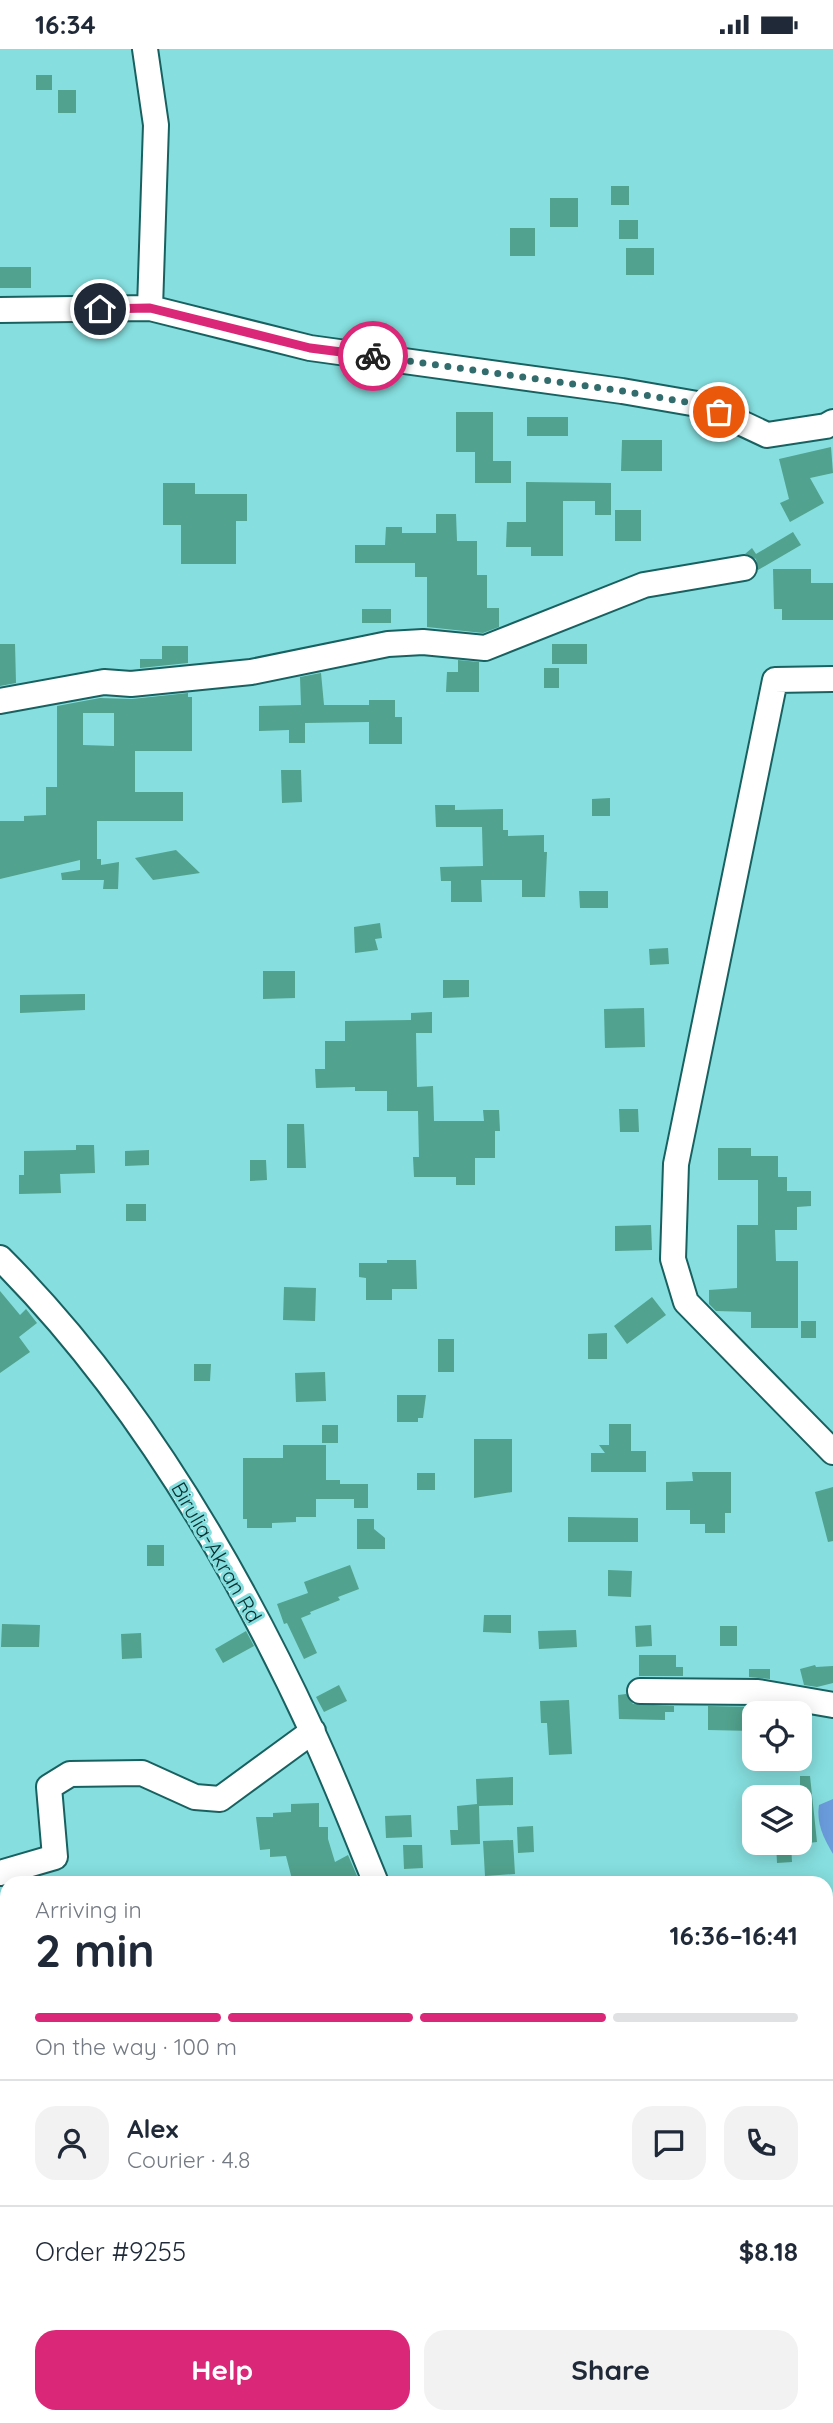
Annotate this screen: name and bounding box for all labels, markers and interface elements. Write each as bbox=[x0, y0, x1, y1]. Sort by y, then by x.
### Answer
text: 16:34 bbox=[35, 8, 96, 41]
pin bbox=[70, 279, 130, 339]
icon: home bbox=[81, 290, 119, 328]
courier bbox=[338, 321, 408, 391]
icon: bike bbox=[354, 337, 392, 375]
pin bbox=[689, 382, 749, 442]
icon: bag bbox=[700, 393, 738, 431]
street label: Birulia-Akran Rd bbox=[166, 1477, 268, 1627]
map controls bbox=[742, 1701, 812, 1855]
button: locate bbox=[742, 1701, 812, 1771]
button: layers bbox=[742, 1785, 812, 1855]
text: Arriving in bbox=[35, 1895, 142, 1924]
text: 16:36–16:41 bbox=[669, 1919, 798, 1952]
text: 2 min bbox=[35, 1921, 155, 1979]
text: On the way · 100 m bbox=[35, 2032, 237, 2061]
button: person bbox=[35, 2106, 109, 2180]
button: chat bbox=[632, 2106, 706, 2180]
button: phone bbox=[724, 2106, 798, 2180]
text: Alex bbox=[127, 2112, 178, 2145]
text: Courier · 4.8 bbox=[127, 2145, 250, 2174]
text: Order #9255 bbox=[35, 2235, 186, 2268]
text: $8.18 bbox=[739, 2235, 798, 2268]
button: Help bbox=[35, 2330, 410, 2410]
button: Share bbox=[424, 2330, 798, 2410]

